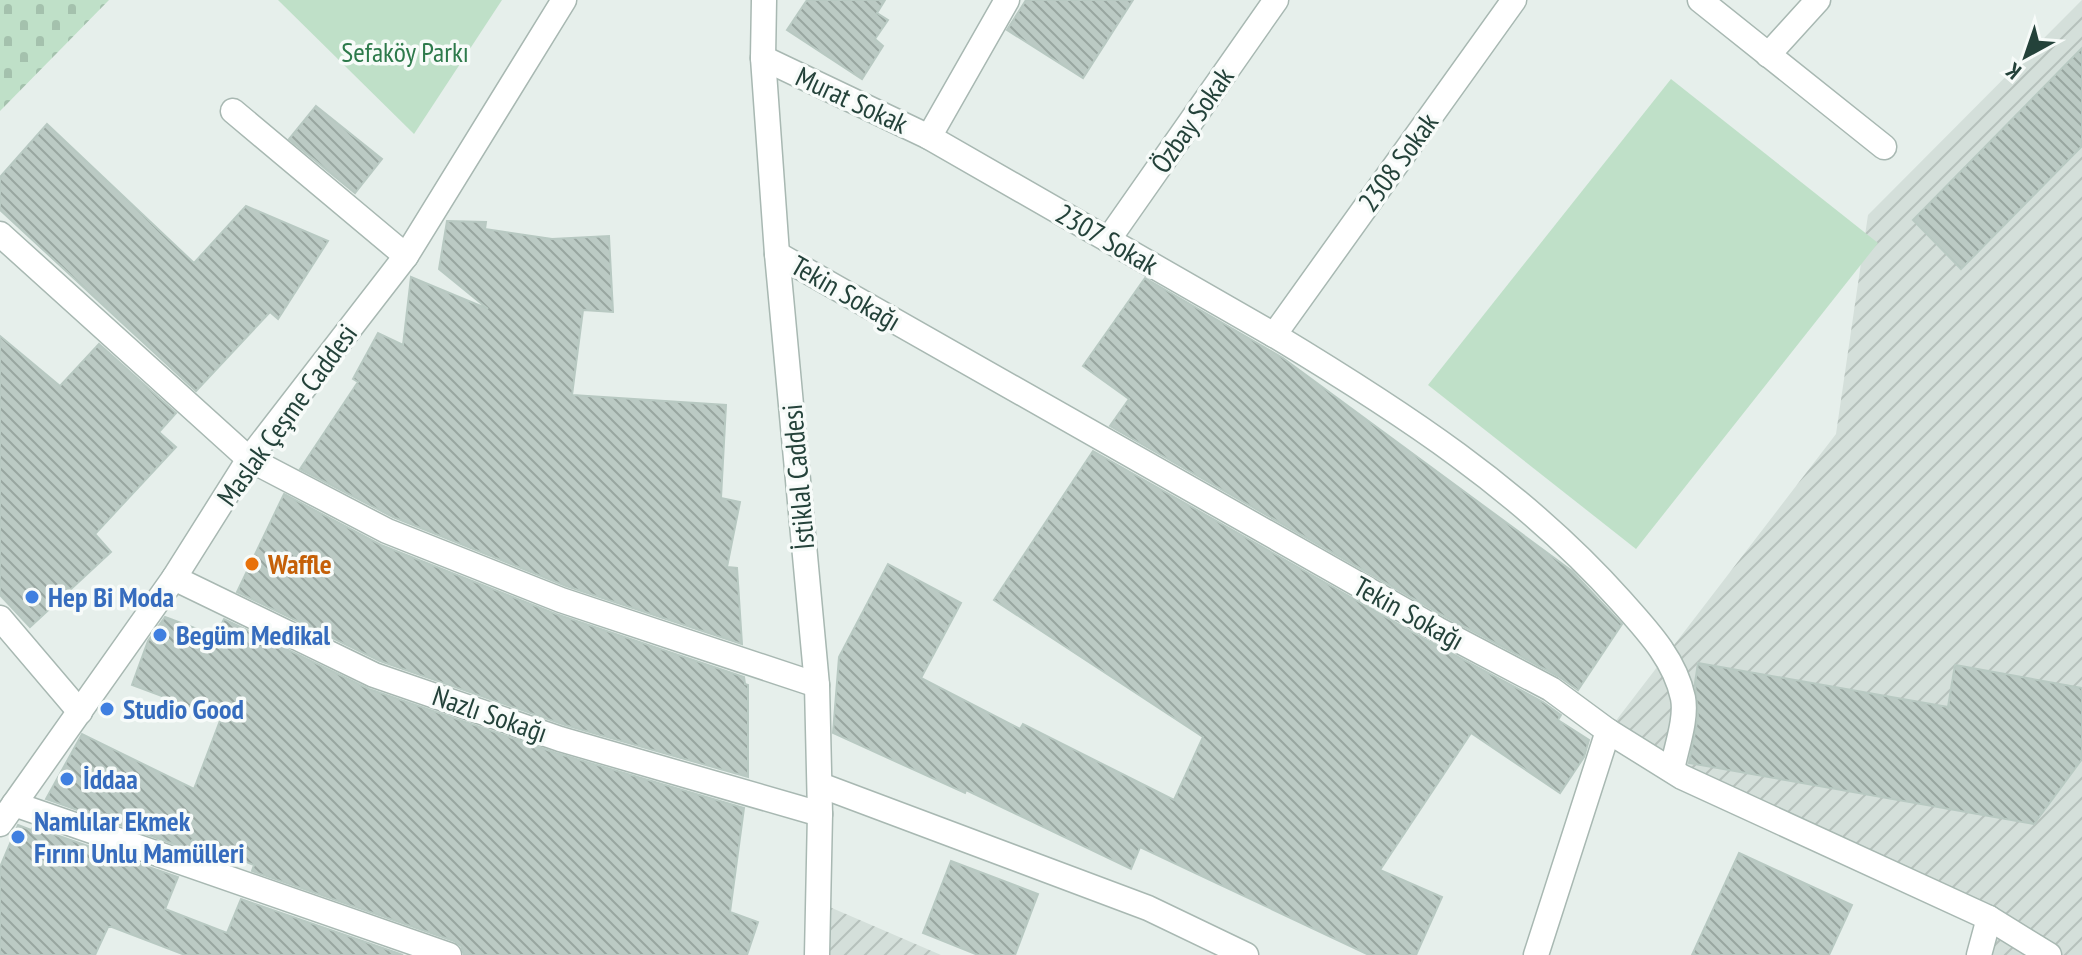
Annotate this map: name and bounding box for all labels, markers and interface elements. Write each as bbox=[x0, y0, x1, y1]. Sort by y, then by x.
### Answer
north arrow bbox=[1986, 16, 2066, 96]
park label: Sefaköy Parkı bbox=[341, 33, 469, 70]
text: K bbox=[1999, 57, 2027, 86]
street label: Murat Sokak bbox=[790, 58, 914, 142]
street label: Özbay Sokak bbox=[1142, 59, 1242, 180]
street label: 2308 Sokak bbox=[1349, 105, 1446, 218]
street label: 2307 Sokak bbox=[1049, 195, 1165, 283]
street label: Tekin Sokağı bbox=[785, 246, 908, 339]
street label: Maslak Çeşme Caddesi bbox=[208, 316, 365, 513]
street label: İstiklal Caddesi bbox=[773, 403, 822, 551]
place label: Waffle bbox=[267, 545, 332, 582]
marker: Waffle bbox=[243, 555, 261, 573]
street label: Tekin Sokağı bbox=[1347, 567, 1471, 658]
place label: Hep Bi Moda bbox=[48, 578, 174, 615]
marker: Hep Bi Moda bbox=[23, 588, 41, 606]
place label: Begüm Medikal bbox=[176, 616, 330, 653]
marker: Begüm Medikal bbox=[151, 626, 169, 644]
street label: Nazlı Sokağı bbox=[428, 677, 553, 750]
place label: Studio Good bbox=[123, 690, 244, 727]
marker: Studio Good bbox=[98, 700, 116, 718]
place label: İddaa bbox=[83, 760, 138, 797]
marker: İddaa bbox=[58, 770, 76, 788]
place label: Namlılar Ekmek Fırını Unlu Mamülleri bbox=[34, 802, 244, 871]
marker: Namlılar Ekmek Fırını Unlu Mamülleri bbox=[9, 828, 27, 846]

